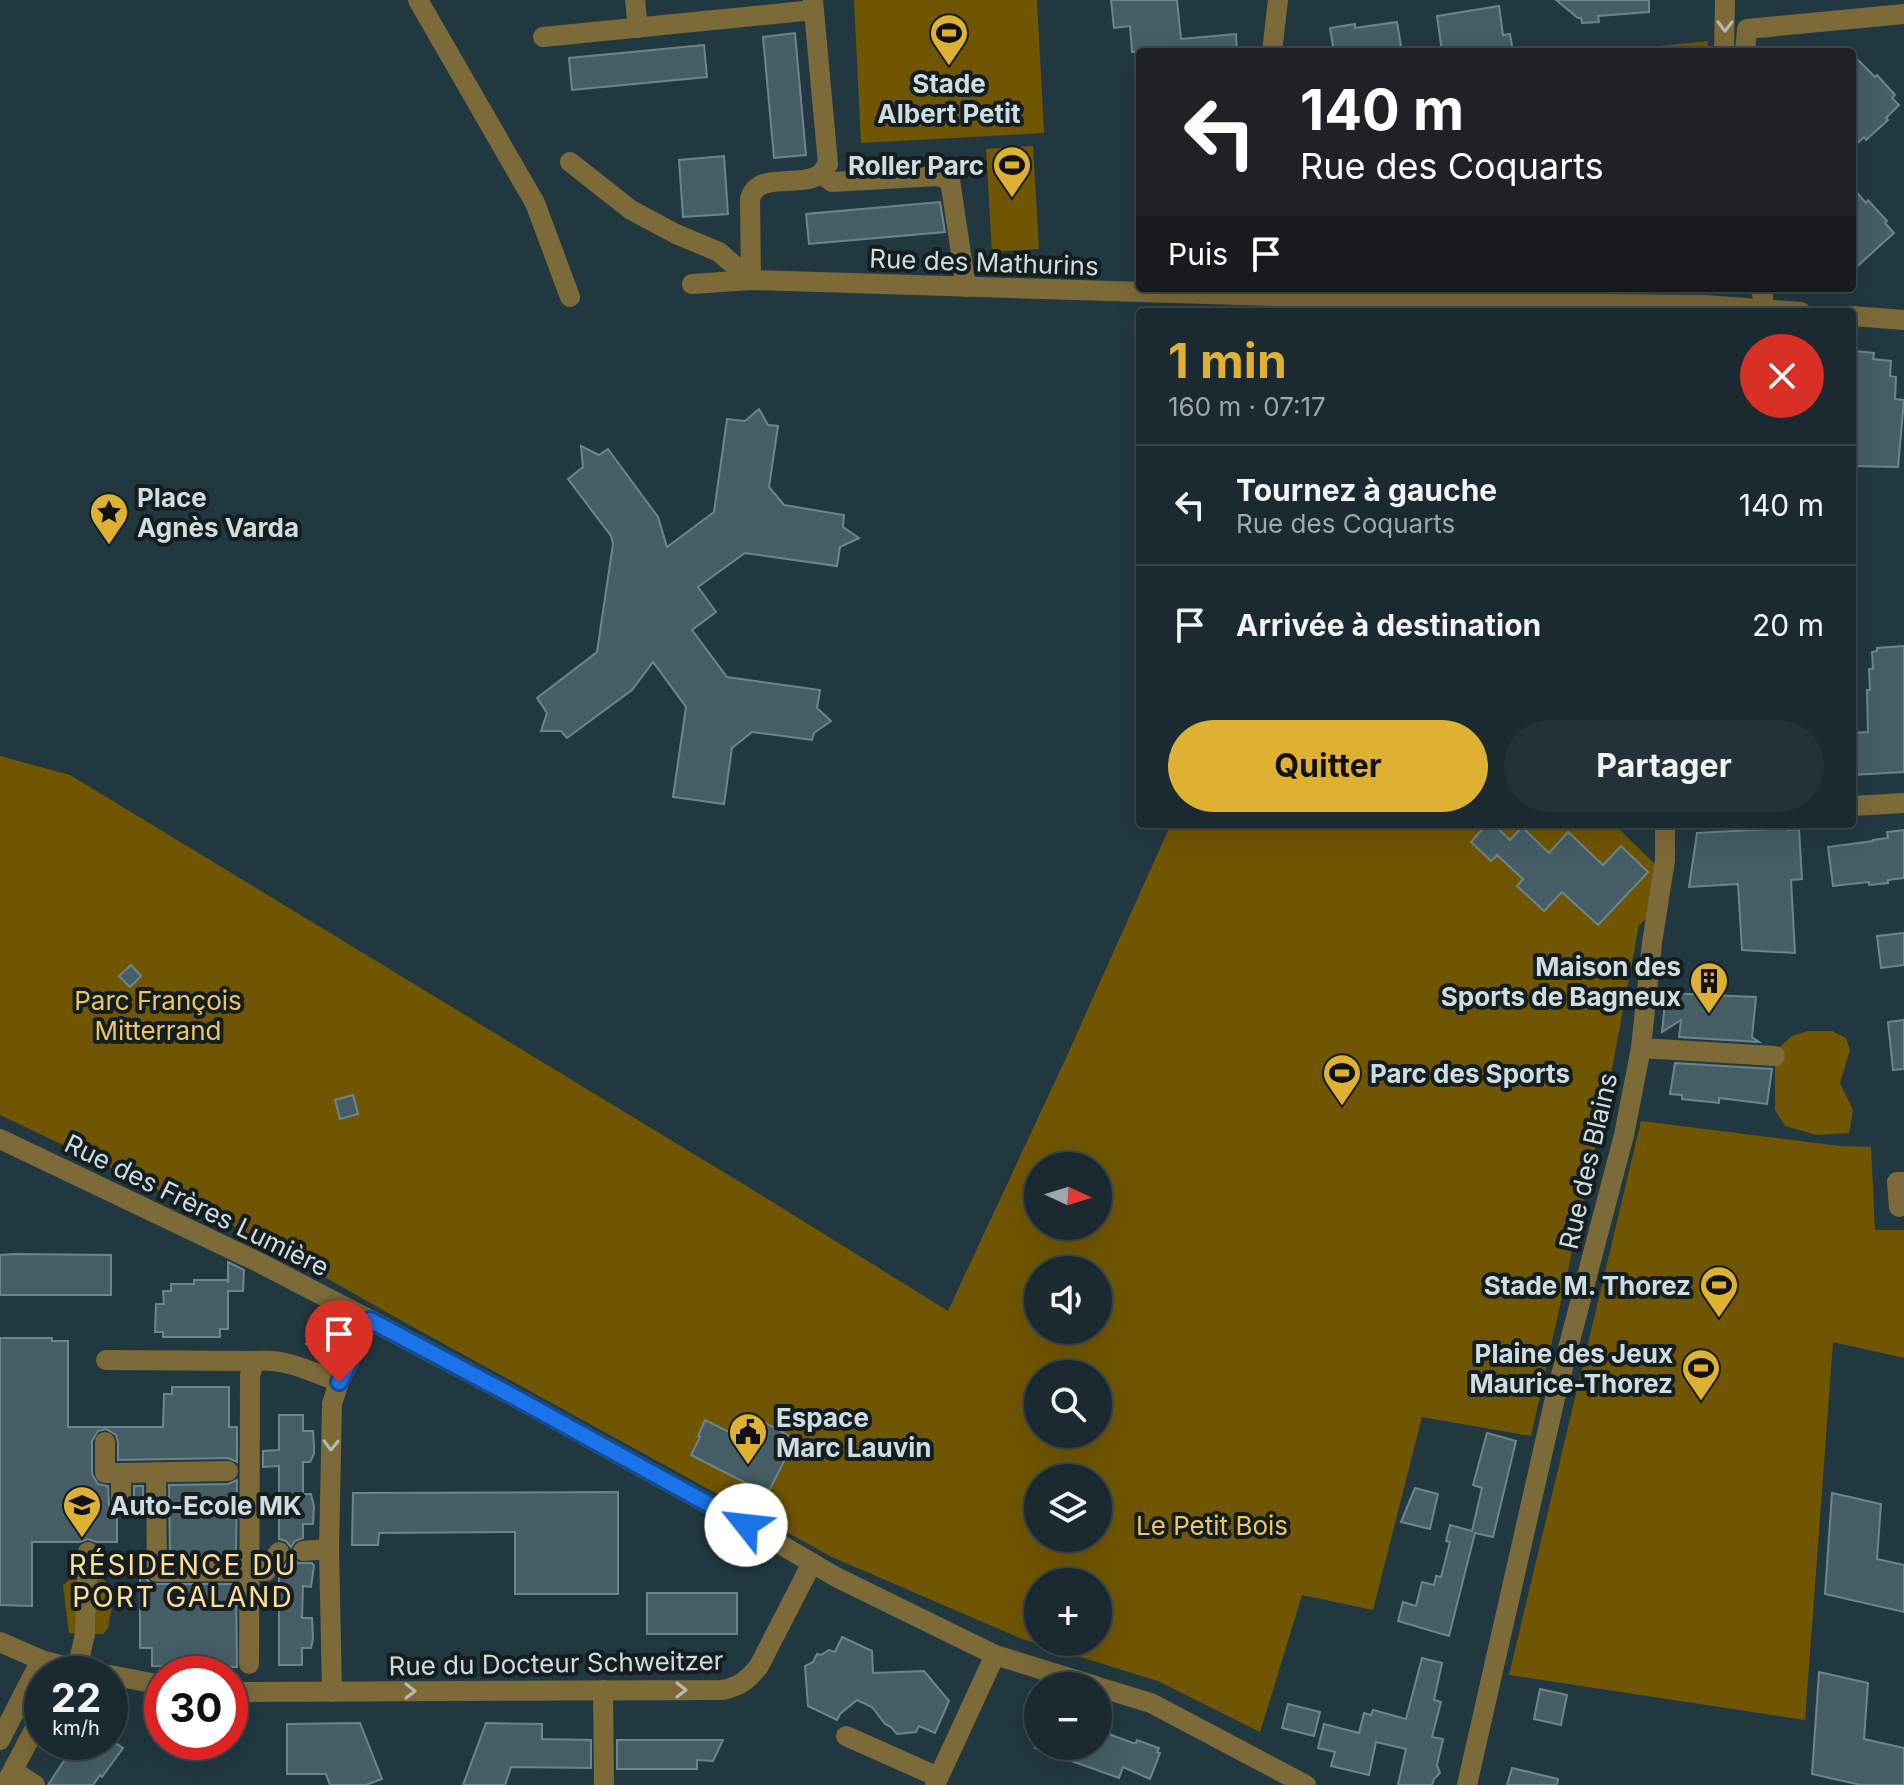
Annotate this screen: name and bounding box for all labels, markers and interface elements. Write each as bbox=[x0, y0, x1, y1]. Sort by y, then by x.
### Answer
sports icon: Stade Albert Petit bbox=[928, 12, 970, 67]
one-way arrow bbox=[1716, 20, 1734, 33]
place label: Stade Albert Petit bbox=[877, 68, 1021, 129]
text: 140 m bbox=[1300, 76, 1464, 144]
icon: left bbox=[1168, 80, 1272, 184]
sports icon: Roller Parc bbox=[991, 144, 1033, 199]
text: Rue des Coquarts bbox=[1300, 144, 1604, 188]
place label: Roller Parc bbox=[848, 150, 984, 181]
icon: arrive bbox=[1244, 232, 1288, 276]
text: Puis bbox=[1168, 236, 1228, 272]
street label: Rue des Mathurins bbox=[869, 243, 1099, 281]
text: 1 min bbox=[1168, 331, 1287, 390]
button: close bbox=[1740, 334, 1824, 418]
text: 160 m · 07:17 bbox=[1168, 391, 1326, 422]
text: Tournez à gauche bbox=[1236, 472, 1497, 508]
place label: Place Agnès Varda bbox=[137, 482, 299, 543]
icon: left bbox=[1168, 483, 1212, 527]
text: 140 m bbox=[1739, 487, 1824, 523]
place icon: Place Agnès Varda bbox=[88, 491, 130, 546]
text: Rue des Coquarts bbox=[1236, 508, 1455, 539]
icon: arrive bbox=[1168, 603, 1212, 647]
text: Arrivée à destination bbox=[1236, 607, 1541, 643]
text: 20 m bbox=[1752, 607, 1824, 643]
button: Quitter bbox=[1168, 720, 1488, 812]
button: Partager bbox=[1504, 720, 1824, 812]
place label: Maison des Sports de Bagneux bbox=[1441, 951, 1681, 1012]
building icon: Maison des Sports de Bagneux bbox=[1688, 960, 1730, 1015]
park label: Parc François Mitterrand bbox=[74, 985, 242, 1046]
sports icon: Parc des Sports bbox=[1321, 1052, 1363, 1107]
place label: Parc des Sports bbox=[1370, 1058, 1570, 1089]
street label: Rue des Blains bbox=[1553, 1070, 1623, 1252]
street label: Rue des Frères Lumière bbox=[60, 1127, 334, 1283]
north arrow bbox=[1024, 1152, 1112, 1240]
map controls bbox=[1024, 1152, 1112, 1760]
button: sound bbox=[1024, 1256, 1112, 1344]
sports icon: Stade M. Thorez bbox=[1698, 1264, 1740, 1319]
place label: Stade M. Thorez bbox=[1484, 1270, 1691, 1301]
pin bbox=[305, 1300, 373, 1382]
icon: arrive bbox=[317, 1312, 361, 1356]
place label: Plaine des Jeux Maurice-Thorez bbox=[1469, 1338, 1673, 1399]
sports icon: Plaine des Jeux Maurice-Thorez bbox=[1680, 1347, 1722, 1402]
button: search bbox=[1024, 1360, 1112, 1448]
place label: Espace Marc Lauvin bbox=[776, 1402, 932, 1463]
public building icon: Espace Marc Lauvin bbox=[727, 1411, 769, 1466]
one-way arrow bbox=[323, 1439, 340, 1452]
button: layers bbox=[1024, 1464, 1112, 1552]
position arrow bbox=[704, 1483, 788, 1567]
school or university icon: Auto-Ecole MK bbox=[61, 1484, 103, 1539]
place label: Auto-Ecole MK bbox=[110, 1490, 302, 1521]
park label: Le Petit Bois bbox=[1136, 1510, 1288, 1541]
district label: RÉSIDENCE DU PORT GALAND bbox=[69, 1547, 297, 1614]
button: + bbox=[1024, 1568, 1112, 1656]
street label: Rue du Docteur Schweitzer bbox=[388, 1645, 724, 1681]
speed limit sign: 30 bbox=[144, 1656, 248, 1760]
button: − bbox=[1024, 1672, 1112, 1760]
text: 22 bbox=[51, 1673, 101, 1722]
one-way arrow bbox=[675, 1681, 688, 1699]
one-way arrow bbox=[404, 1682, 417, 1700]
text: km/h bbox=[52, 1716, 100, 1740]

